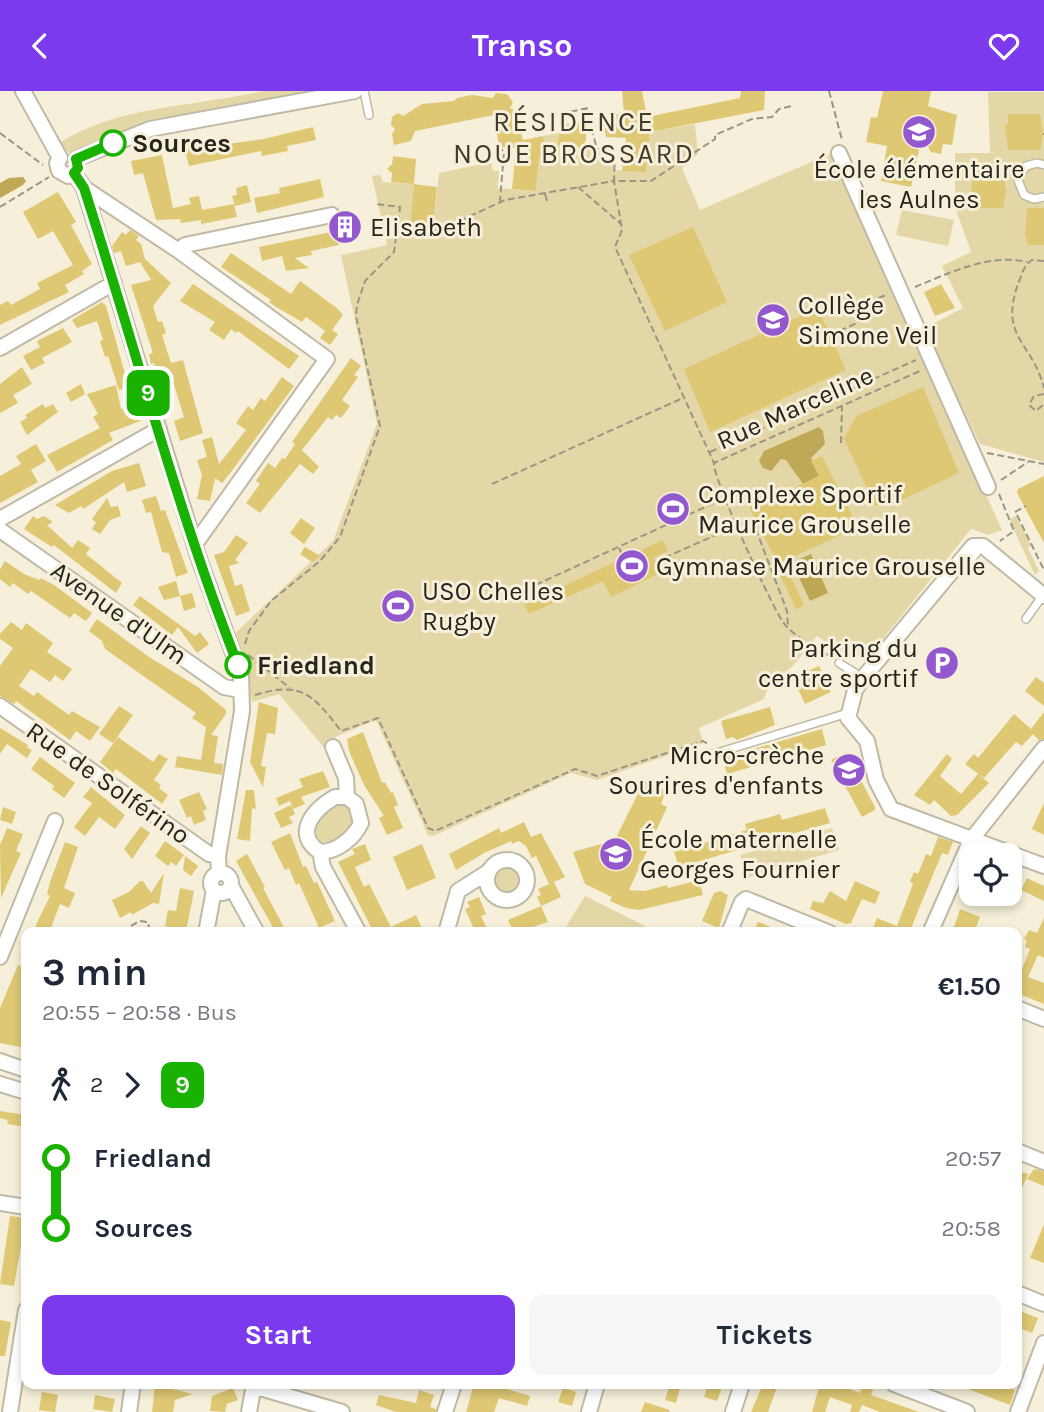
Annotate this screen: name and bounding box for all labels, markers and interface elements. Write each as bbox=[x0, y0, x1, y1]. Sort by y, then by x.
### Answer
icon: back bbox=[21, 27, 59, 65]
text: Transo bbox=[472, 27, 572, 64]
icon: heart bbox=[985, 27, 1023, 65]
district label: RÉSIDENCE NOUE BROSSARD bbox=[453, 104, 695, 170]
school or university icon: École élémentaire les Aulnes bbox=[900, 113, 938, 151]
place label: Sources bbox=[132, 128, 231, 159]
marker: Sources bbox=[100, 130, 126, 156]
place label: École élémentaire les Aulnes bbox=[814, 153, 1024, 215]
building icon: Elisabeth bbox=[326, 208, 364, 246]
place label: Elisabeth bbox=[370, 212, 482, 243]
place label: Collège Simone Veil bbox=[798, 290, 937, 351]
school or university icon: Collège Simone Veil bbox=[754, 301, 792, 339]
street label: Rue Marceline bbox=[712, 360, 878, 456]
line badge: 9 bbox=[125, 370, 171, 416]
text: 9 bbox=[141, 379, 155, 407]
place label: Complexe Sportif Maurice Grouselle bbox=[698, 479, 911, 540]
sports icon: Complexe Sportif Maurice Grouselle bbox=[654, 490, 692, 528]
sports icon: Gymnase Maurice Grouselle bbox=[613, 547, 651, 585]
place label: Gymnase Maurice Grouselle bbox=[656, 551, 986, 582]
street label: Avenue d'Ulm bbox=[45, 555, 193, 671]
place label: USO Chelles Rugby bbox=[422, 576, 564, 637]
sports icon: USO Chelles Rugby bbox=[379, 587, 417, 625]
place label: Parking du centre sportif bbox=[758, 633, 919, 694]
parking icon: Parking du centre sportif bbox=[923, 644, 961, 682]
place label: Friedland bbox=[257, 650, 375, 681]
marker: Friedland bbox=[225, 652, 251, 678]
street label: Rue de Solférino bbox=[20, 715, 196, 851]
place label: Micro-crèche Sourires d'enfants bbox=[608, 740, 824, 801]
school or university icon: Micro-crèche Sourires d'enfants bbox=[830, 751, 868, 789]
place label: École maternelle Georges Fournier bbox=[640, 823, 840, 885]
school or university icon: École maternelle Georges Fournier bbox=[597, 835, 635, 873]
map controls bbox=[959, 843, 1022, 906]
button: locate bbox=[959, 843, 1022, 906]
text: 3 min bbox=[42, 950, 147, 995]
text: €1.50 bbox=[938, 971, 1001, 1002]
text: 20:55 – 20:58 · Bus bbox=[42, 999, 237, 1026]
icon: walk bbox=[42, 1066, 80, 1104]
icon: forward bbox=[113, 1066, 151, 1104]
text: 2 bbox=[90, 1071, 103, 1098]
text: 9 bbox=[175, 1071, 190, 1099]
text: Friedland bbox=[94, 1143, 212, 1174]
text: 20:57 bbox=[945, 1145, 1001, 1172]
text: Sources bbox=[94, 1213, 193, 1244]
text: 20:58 bbox=[942, 1215, 1001, 1242]
button: Start bbox=[42, 1295, 515, 1375]
button: Tickets bbox=[529, 1295, 1001, 1375]

